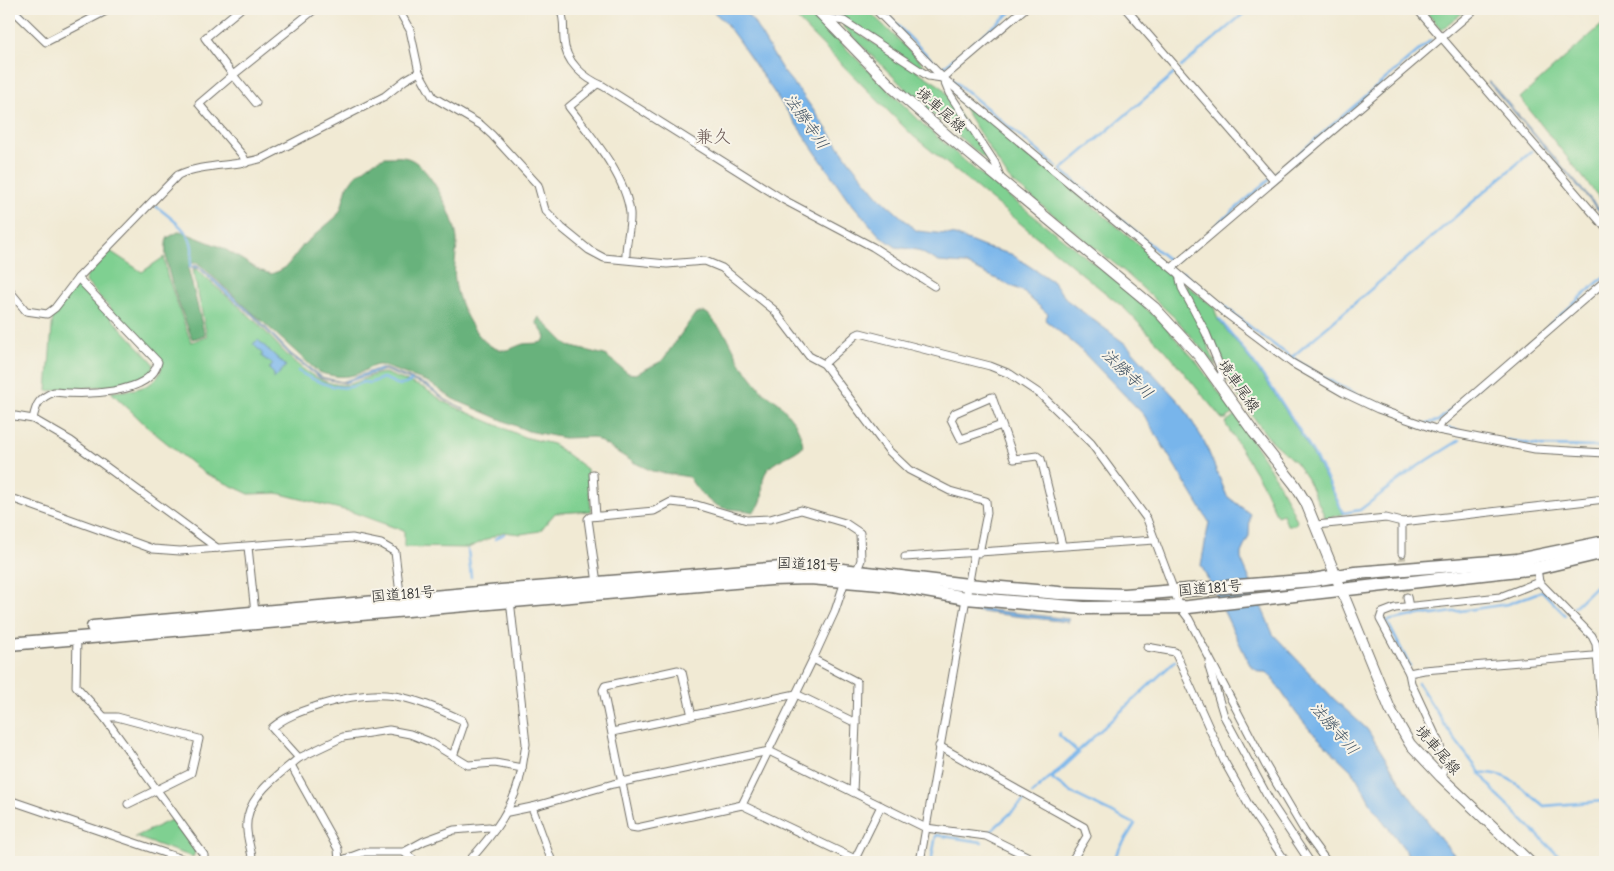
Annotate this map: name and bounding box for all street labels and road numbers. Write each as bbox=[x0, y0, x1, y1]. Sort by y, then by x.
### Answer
street label: 境車尾線 bbox=[912, 84, 970, 136]
street label: 境車尾線 bbox=[1214, 356, 1264, 416]
street label: 国道181号 bbox=[776, 554, 842, 574]
street label: 国道181号 bbox=[1177, 576, 1243, 600]
street label: 国道181号 bbox=[370, 582, 436, 606]
street label: 境車尾線 bbox=[1412, 721, 1464, 779]

